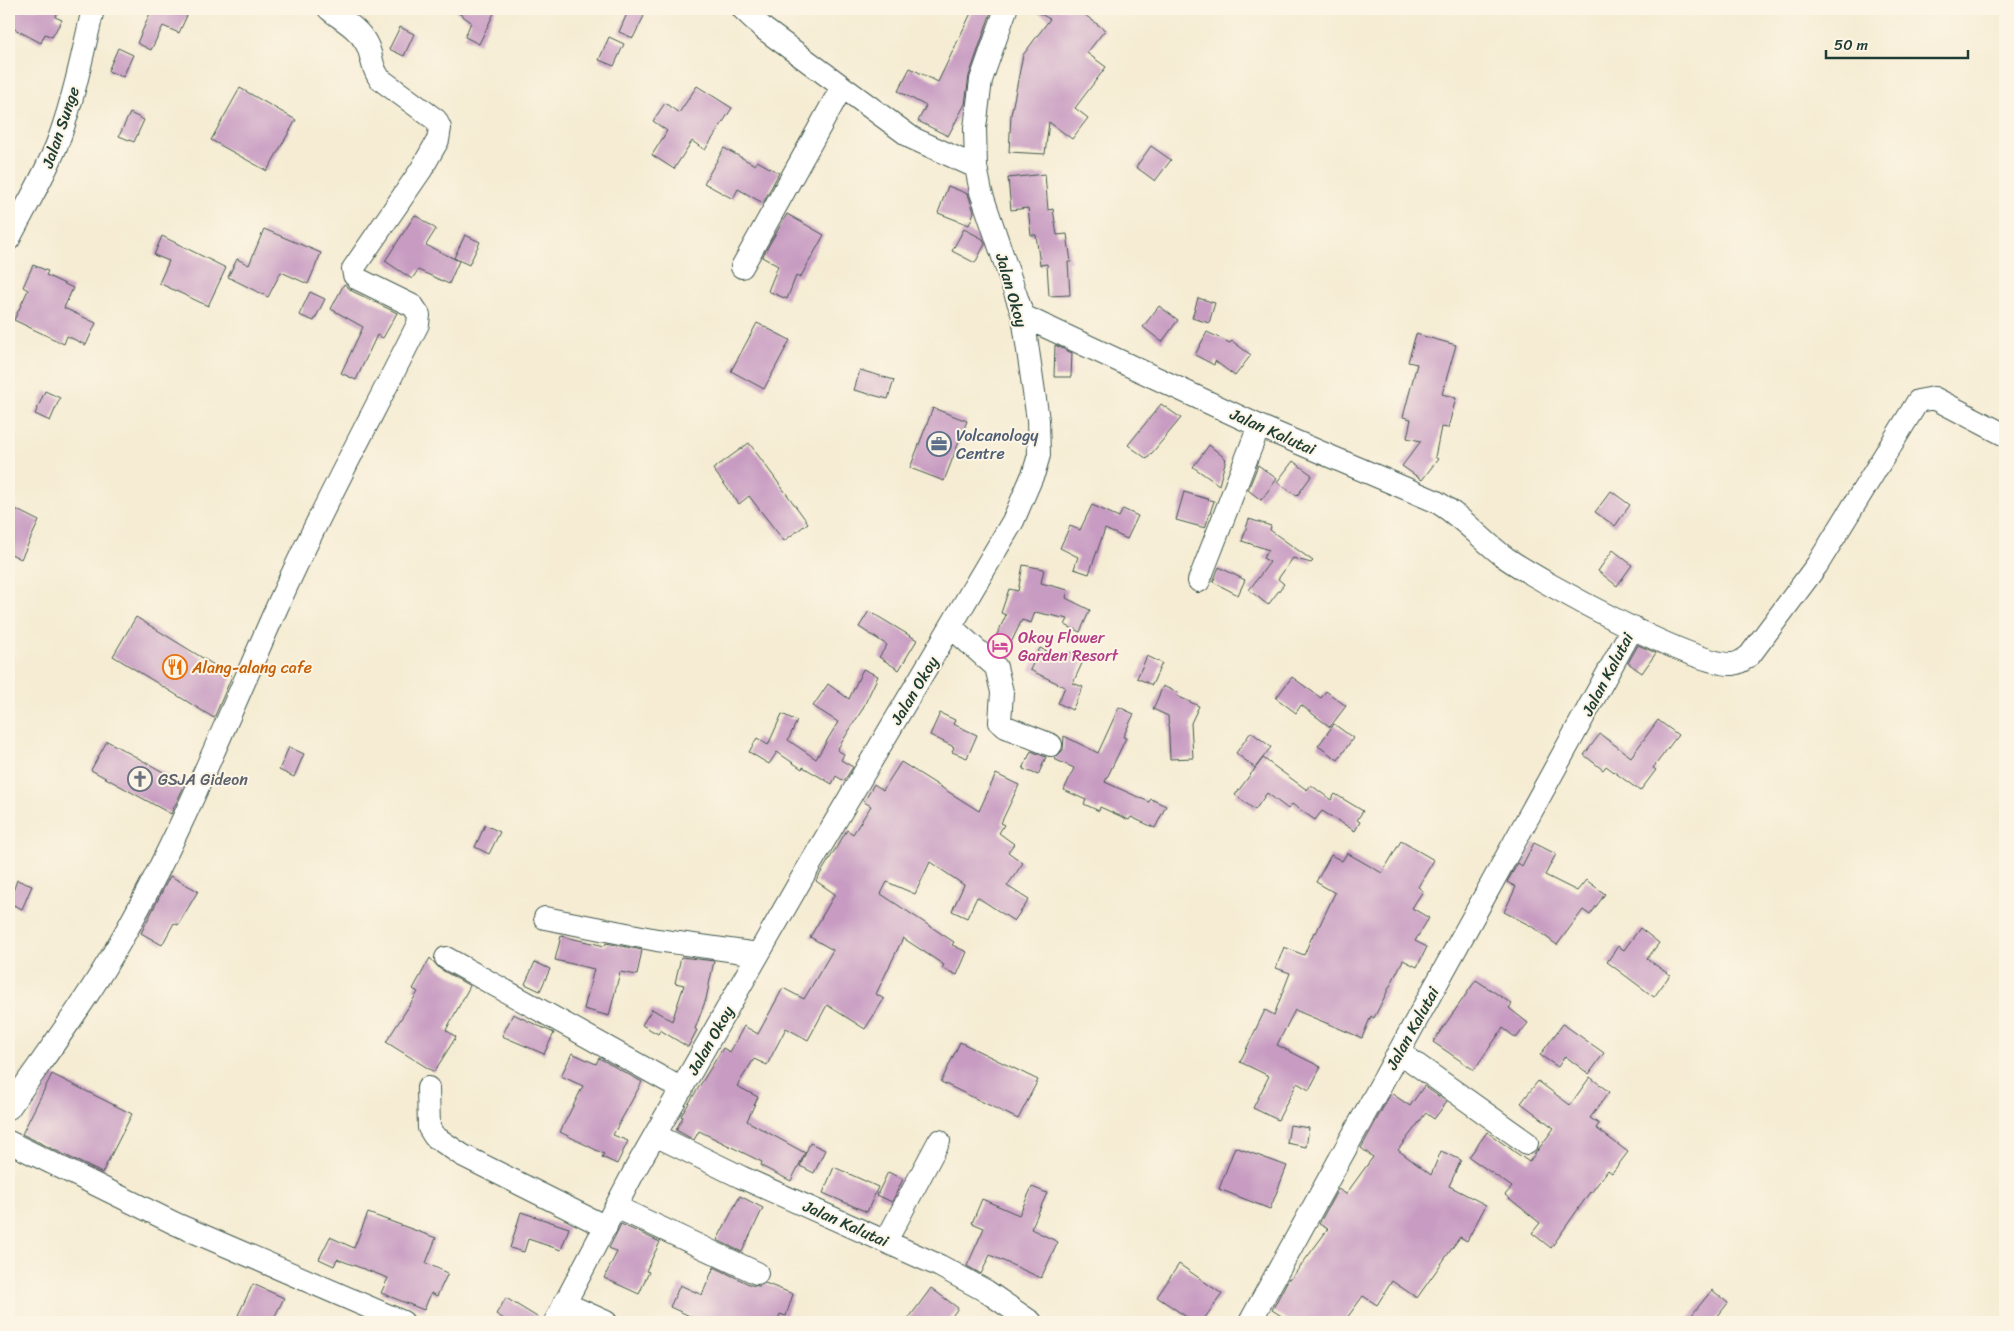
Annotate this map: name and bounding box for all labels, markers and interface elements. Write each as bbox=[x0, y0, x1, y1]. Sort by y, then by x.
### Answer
scale bar bbox=[1826, 28, 1969, 60]
text: 50 m bbox=[1834, 32, 1869, 58]
street label: Jalan Sunge bbox=[33, 82, 88, 173]
street label: Jalan Okoy bbox=[987, 249, 1036, 331]
street label: Jalan Kalutai bbox=[1224, 399, 1321, 463]
place label: Volcanology Centre bbox=[956, 421, 1039, 468]
office icon: Volcanology Centre bbox=[926, 431, 952, 457]
place label: Okoy Flower Garden Resort bbox=[1018, 623, 1119, 670]
street label: Jalan Kalutai bbox=[1573, 627, 1642, 722]
hotel icon: Okoy Flower Garden Resort bbox=[987, 633, 1013, 659]
street label: Jalan Okoy bbox=[882, 650, 947, 731]
place label: Alang-alang cafe bbox=[191, 653, 312, 682]
restaurant icon: Alang-alang cafe bbox=[162, 654, 188, 680]
place label: GSJA Gideon bbox=[158, 765, 248, 794]
church icon: GSJA Gideon bbox=[127, 766, 153, 792]
street label: Jalan Kalutai bbox=[1377, 981, 1448, 1076]
street label: Jalan Okoy bbox=[678, 999, 742, 1081]
street label: Jalan Kalutai bbox=[797, 1191, 894, 1255]

